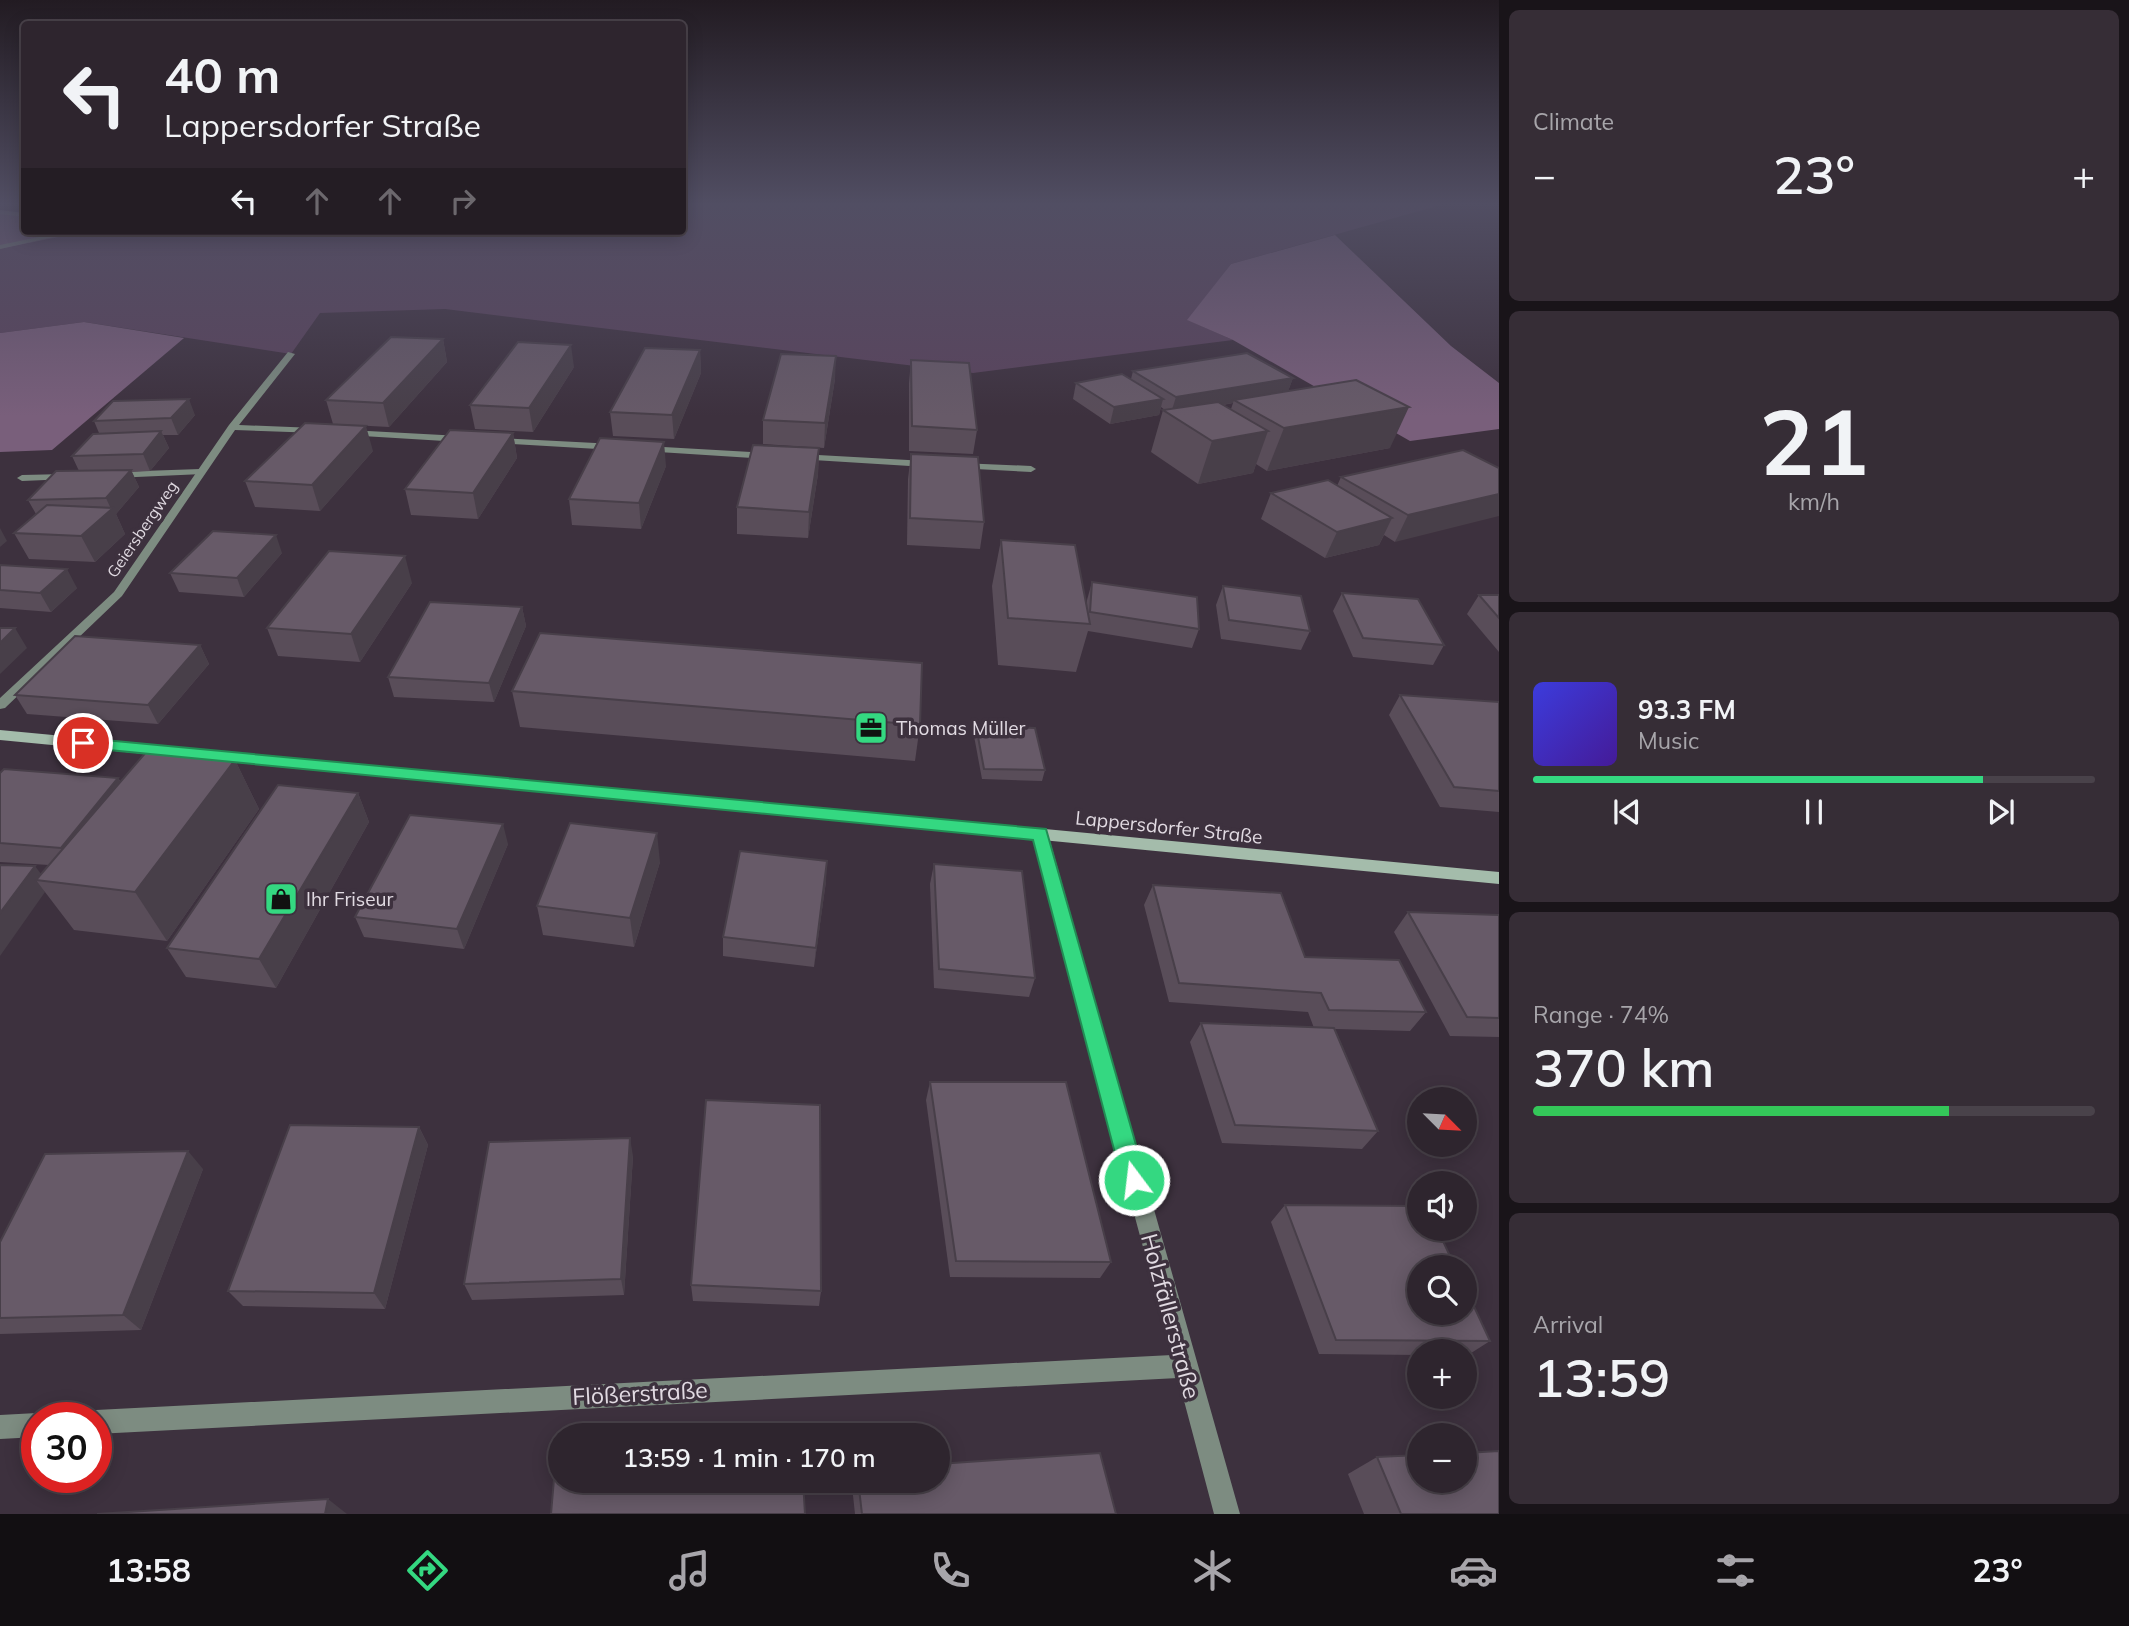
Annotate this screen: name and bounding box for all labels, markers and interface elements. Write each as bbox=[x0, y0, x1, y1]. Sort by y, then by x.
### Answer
text: 40 m bbox=[164, 44, 280, 105]
icon: left bbox=[49, 49, 140, 140]
text: Lappersdorfer Straße bbox=[164, 105, 481, 145]
text: Climate bbox=[1533, 107, 1614, 136]
text: 23° bbox=[1773, 142, 1855, 207]
text: − bbox=[1533, 151, 1556, 199]
text: + bbox=[2072, 151, 2095, 199]
icon: left bbox=[225, 182, 263, 220]
icon: ahead bbox=[298, 182, 336, 220]
icon: ahead bbox=[371, 182, 409, 220]
icon: right bbox=[444, 182, 482, 220]
text: 21 bbox=[1759, 384, 1869, 498]
street label: Geiersbergweg bbox=[102, 477, 182, 581]
text: km/h bbox=[1788, 487, 1840, 516]
text: 93.3 FM bbox=[1638, 693, 1736, 726]
office icon: Thomas Müller bbox=[852, 709, 890, 747]
pin bbox=[53, 713, 113, 773]
place label: Thomas Müller bbox=[896, 716, 1026, 740]
icon: arrive bbox=[64, 724, 102, 762]
text: Music bbox=[1638, 726, 1699, 755]
icon: previous bbox=[1608, 793, 1646, 831]
icon: pause bbox=[1795, 793, 1833, 831]
icon: next bbox=[1982, 793, 2020, 831]
street label: Lappersdorfer Straße bbox=[1074, 805, 1264, 849]
shop icon: Ihr Friseur bbox=[262, 880, 300, 918]
place label: Ihr Friseur bbox=[306, 887, 394, 911]
text: Range · 74% bbox=[1533, 1000, 1669, 1029]
text: 370 km bbox=[1533, 1035, 1714, 1100]
north arrow bbox=[1407, 1087, 1477, 1157]
map controls bbox=[1407, 1087, 1477, 1493]
position arrow bbox=[1097, 1143, 1171, 1217]
button: sound bbox=[1407, 1171, 1477, 1241]
street label: Holzfällerstraße bbox=[1135, 1230, 1207, 1402]
button: search bbox=[1407, 1255, 1477, 1325]
text: Arrival bbox=[1533, 1310, 1603, 1339]
button: + bbox=[1407, 1339, 1477, 1409]
text: 13:59 bbox=[1533, 1345, 1670, 1410]
street label: Flößerstraße bbox=[572, 1375, 708, 1411]
speed limit sign: 30 bbox=[21, 1402, 112, 1493]
button: − bbox=[1407, 1423, 1477, 1493]
text: 13:59 · 1 min · 170 m bbox=[622, 1441, 876, 1474]
icon: directions bbox=[403, 1546, 452, 1595]
icon: music bbox=[665, 1546, 714, 1595]
icon: phone bbox=[926, 1546, 975, 1595]
icon: climate bbox=[1188, 1546, 1237, 1595]
icon: car bbox=[1449, 1546, 1498, 1595]
icon: filters bbox=[1711, 1546, 1760, 1595]
text: 13:58 bbox=[106, 1550, 191, 1590]
text: 23° bbox=[1972, 1550, 2023, 1590]

